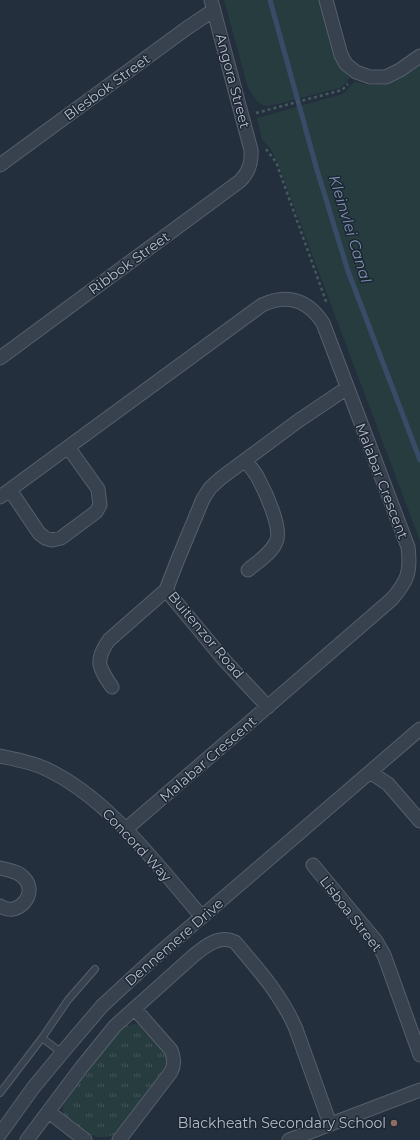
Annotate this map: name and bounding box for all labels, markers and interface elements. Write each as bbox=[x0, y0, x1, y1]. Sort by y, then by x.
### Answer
street label: Angora Street bbox=[212, 32, 254, 131]
street label: Blesbok Street bbox=[60, 49, 154, 124]
water label: Kleinvlei Canal bbox=[325, 173, 376, 285]
street label: Ribbok Street bbox=[85, 227, 173, 298]
street label: Malabar Crescent bbox=[352, 421, 412, 542]
street label: Buitenzor Road bbox=[164, 588, 248, 682]
street label: Malabar Crescent bbox=[156, 712, 260, 806]
street label: Concord Way bbox=[99, 805, 176, 886]
street label: Lisboa Street bbox=[316, 872, 386, 956]
street label: Dennemere Drive bbox=[121, 894, 227, 990]
place label: Blackheath Secondary School bbox=[178, 1114, 386, 1132]
marker: Blackheath Secondary School bbox=[389, 1118, 399, 1128]

